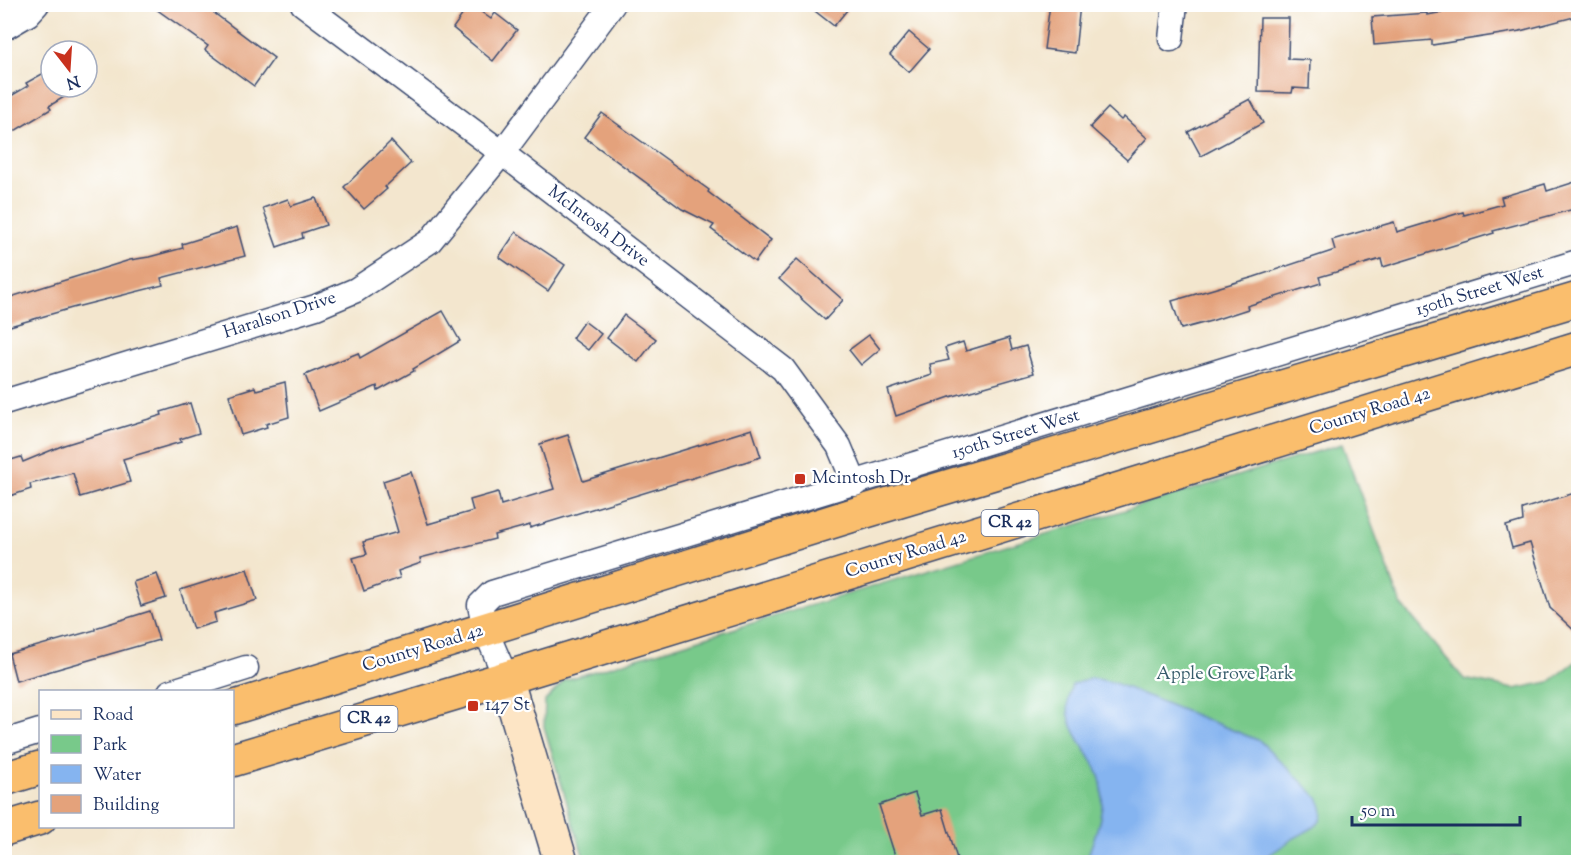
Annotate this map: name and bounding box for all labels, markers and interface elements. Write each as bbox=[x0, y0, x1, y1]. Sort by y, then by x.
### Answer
north arrow bbox=[39, 39, 99, 99]
text: N bbox=[63, 68, 82, 94]
street label: McIntosh Drive bbox=[542, 180, 654, 274]
street label: 150th Street West bbox=[1413, 260, 1547, 324]
street label: Haralson Drive bbox=[220, 286, 340, 346]
street label: County Road 42 bbox=[1306, 381, 1434, 443]
street label: 150th Street West bbox=[949, 403, 1083, 467]
place label: Mcintosh Dr bbox=[812, 466, 911, 492]
marker: Mcintosh Dr bbox=[793, 472, 807, 486]
road number: CR 42 bbox=[982, 510, 1038, 536]
street label: County Road 42 bbox=[842, 524, 970, 586]
street label: County Road 42 bbox=[359, 618, 487, 680]
park label: Apple Grove Park bbox=[1156, 662, 1294, 688]
legend bbox=[39, 690, 234, 828]
place label: 147 St bbox=[485, 693, 530, 719]
marker: 147 St bbox=[466, 699, 480, 713]
text: Road bbox=[93, 703, 133, 729]
road number: CR 42 bbox=[340, 706, 398, 732]
text: Park bbox=[93, 733, 128, 759]
text: Water bbox=[93, 763, 142, 789]
scale bar bbox=[1352, 789, 1520, 827]
text: Building bbox=[93, 793, 159, 819]
text: 50 m bbox=[1360, 799, 1396, 825]

